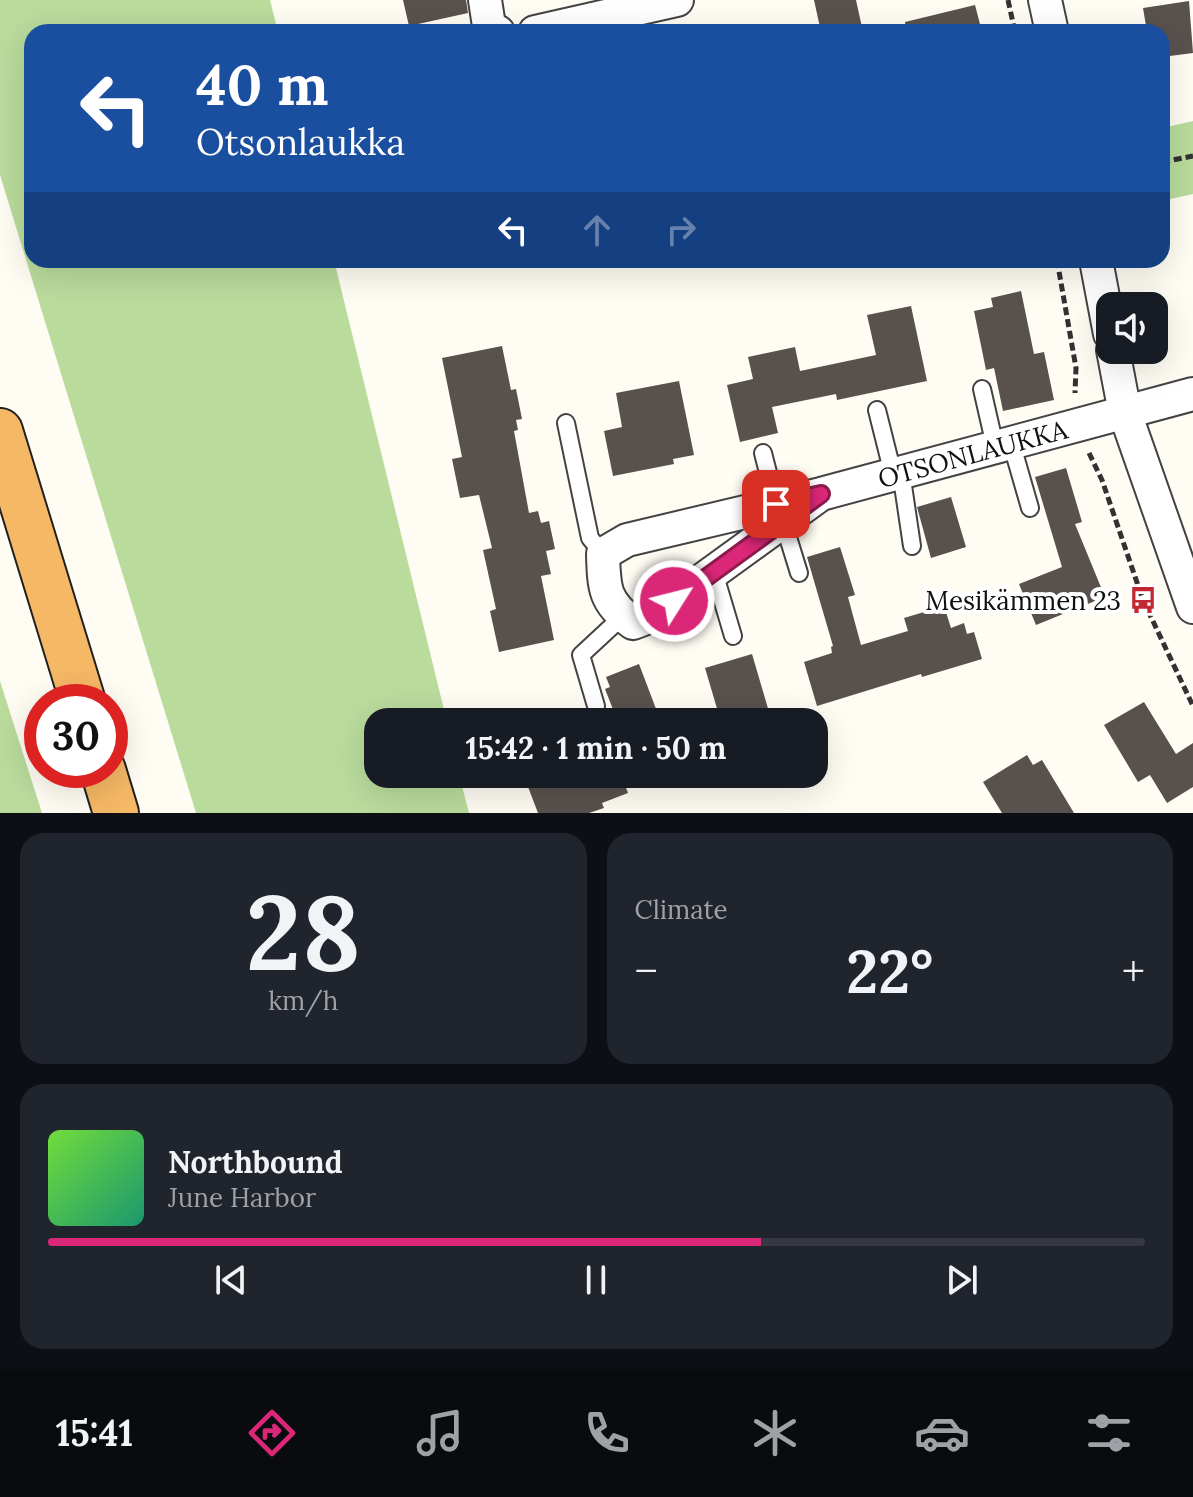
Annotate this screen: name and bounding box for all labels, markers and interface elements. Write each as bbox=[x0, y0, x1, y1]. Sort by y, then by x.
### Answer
text: 40 m bbox=[196, 49, 329, 120]
icon: left bbox=[64, 56, 168, 160]
text: Otsonlaukka bbox=[196, 119, 405, 165]
icon: left bbox=[491, 208, 535, 252]
icon: ahead bbox=[575, 208, 619, 252]
icon: right bbox=[659, 208, 703, 252]
map controls bbox=[1096, 292, 1168, 364]
button: sound bbox=[1096, 292, 1168, 364]
street label: OTSONLAUKKA bbox=[874, 412, 1071, 495]
pin bbox=[742, 470, 810, 538]
icon: arrive bbox=[754, 482, 798, 526]
position arrow bbox=[632, 559, 716, 643]
place label: Mesikämmen 23 bbox=[925, 584, 1121, 617]
bus stop icon: Mesikämmen 23 bbox=[1128, 585, 1158, 615]
speed limit sign: 30 bbox=[24, 684, 128, 788]
text: 15:42 · 1 min · 50 m bbox=[466, 729, 726, 767]
text: 28 bbox=[246, 865, 361, 998]
text: Climate bbox=[635, 893, 728, 926]
text: 22° bbox=[846, 933, 933, 1009]
text: − bbox=[635, 943, 658, 999]
text: + bbox=[1122, 943, 1145, 999]
text: km/h bbox=[268, 984, 338, 1017]
text: Northbound bbox=[168, 1143, 343, 1181]
text: June Harbor bbox=[168, 1181, 316, 1214]
icon: previous bbox=[209, 1258, 253, 1302]
icon: pause bbox=[574, 1258, 618, 1302]
icon: next bbox=[940, 1258, 984, 1302]
icon: directions bbox=[244, 1405, 300, 1461]
icon: music bbox=[412, 1405, 468, 1461]
icon: phone bbox=[579, 1405, 635, 1461]
icon: climate bbox=[747, 1405, 803, 1461]
icon: car bbox=[914, 1405, 970, 1461]
icon: filters bbox=[1081, 1405, 1137, 1461]
text: 15:41 bbox=[56, 1410, 133, 1456]

